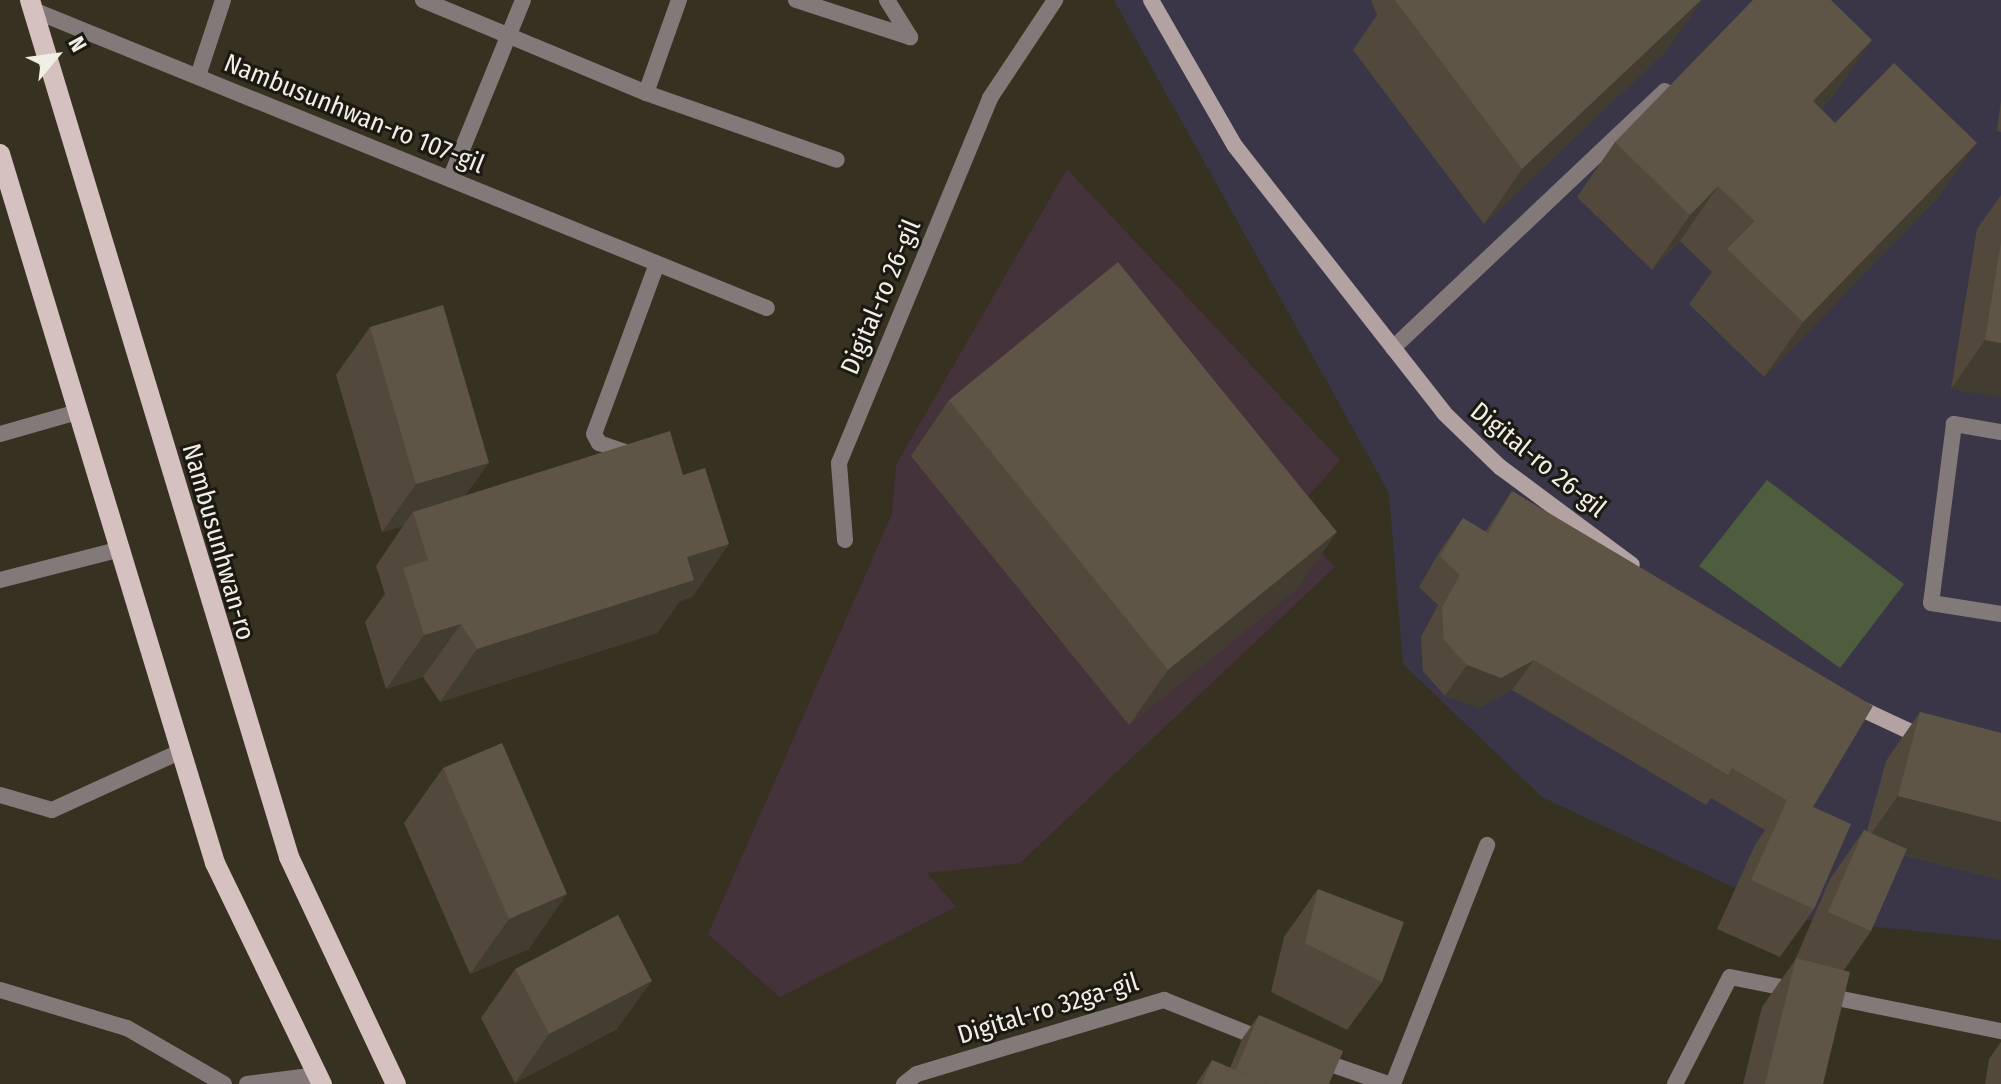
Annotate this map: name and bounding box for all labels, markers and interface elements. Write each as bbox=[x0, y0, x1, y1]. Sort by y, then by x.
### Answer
north arrow bbox=[16, 16, 96, 96]
text: N bbox=[62, 32, 92, 56]
street label: Nambusunhwan-ro 107-gil bbox=[219, 47, 489, 181]
street label: Digital-ro 26-gil bbox=[834, 215, 928, 379]
street label: Digital-ro 26-gil bbox=[1464, 396, 1612, 524]
street label: Nambusunhwan-ro bbox=[175, 440, 261, 644]
street label: Digital-ro 32ga-gil bbox=[954, 967, 1142, 1051]

